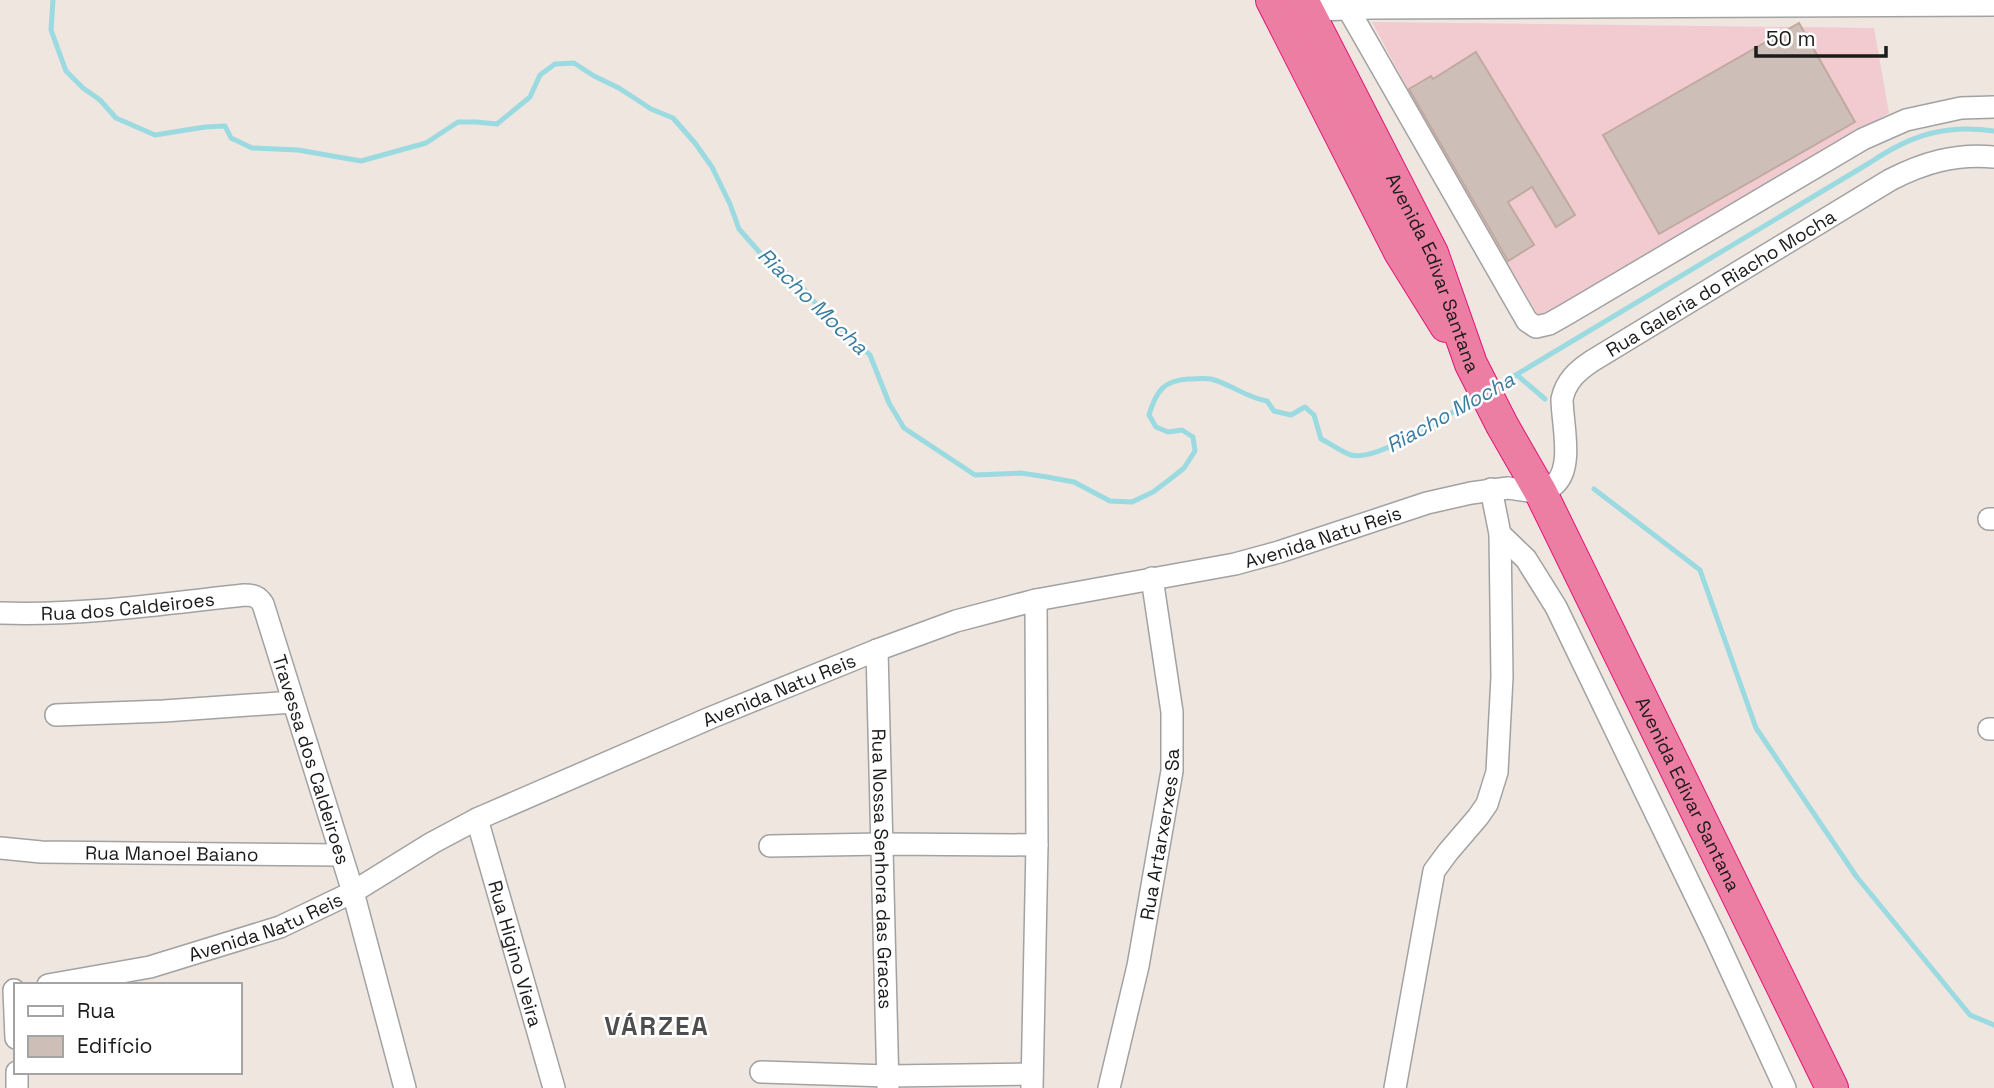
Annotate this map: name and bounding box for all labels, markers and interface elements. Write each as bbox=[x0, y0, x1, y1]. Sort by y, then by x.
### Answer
scale bar bbox=[1756, 14, 1885, 58]
text: 50 m bbox=[1766, 25, 1816, 52]
street label: Avenida Edivar Santana bbox=[1380, 169, 1486, 377]
street label: Rua Galeria do Riacho Mocha bbox=[1601, 203, 1840, 362]
water label: Riacho Mocha bbox=[752, 242, 874, 361]
water label: Riacho Mocha bbox=[1381, 365, 1520, 458]
street label: Avenida Natu Reis bbox=[1242, 500, 1405, 573]
street label: Rua dos Caldeiroes bbox=[41, 586, 216, 626]
street label: Avenida Natu Reis bbox=[699, 648, 859, 732]
street label: Travessa dos Caldeiroes bbox=[267, 651, 356, 867]
street label: Avenida Edivar Santana bbox=[1630, 692, 1746, 896]
street label: Rua Nossa Senhora das Gracas bbox=[866, 728, 899, 1009]
street label: Rua Artarxerxes Sa bbox=[1134, 748, 1185, 922]
street label: Rua Manoel Baiano bbox=[85, 840, 259, 867]
street label: Rua Higino Vieira bbox=[483, 877, 548, 1030]
street label: Avenida Natu Reis bbox=[185, 886, 347, 967]
legend bbox=[14, 983, 242, 1074]
text: Rua bbox=[77, 997, 115, 1024]
district label: VÁRZEA bbox=[604, 1009, 710, 1043]
text: Edifício bbox=[77, 1032, 153, 1059]

